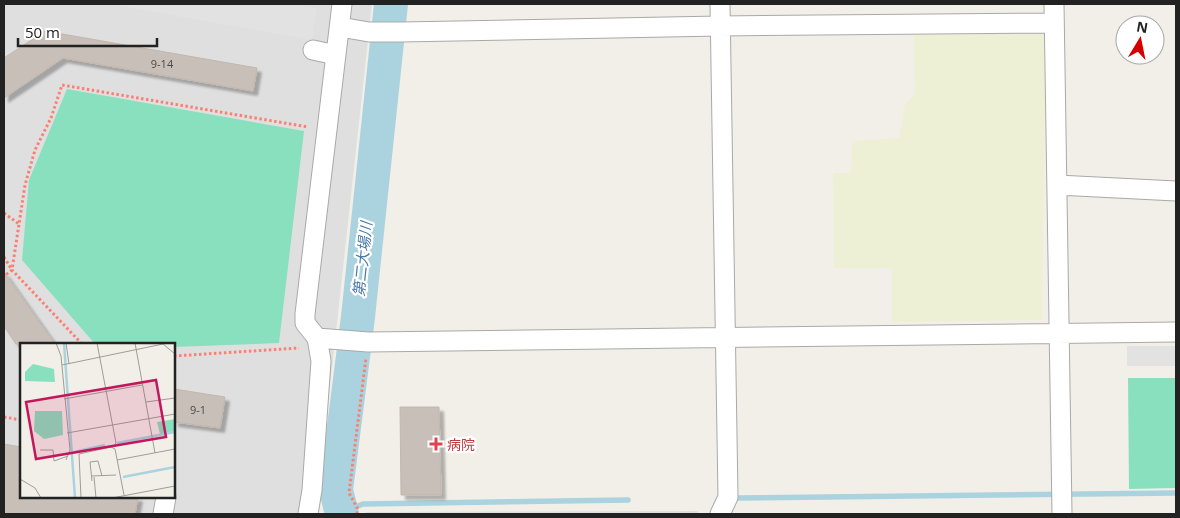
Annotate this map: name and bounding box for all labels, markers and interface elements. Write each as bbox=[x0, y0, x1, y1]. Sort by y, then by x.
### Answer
scale bar bbox=[18, 15, 156, 47]
north arrow bbox=[1115, 15, 1165, 65]
text: N bbox=[1135, 16, 1150, 37]
text: 50 m bbox=[25, 22, 60, 42]
house number: 9-14 bbox=[151, 56, 174, 71]
water label: 第二大場川 bbox=[348, 219, 376, 297]
inset map bbox=[20, 343, 175, 498]
house number: 9-1 bbox=[190, 402, 206, 417]
place label: 病院 bbox=[447, 435, 475, 454]
marker: 病院 bbox=[429, 437, 443, 451]

